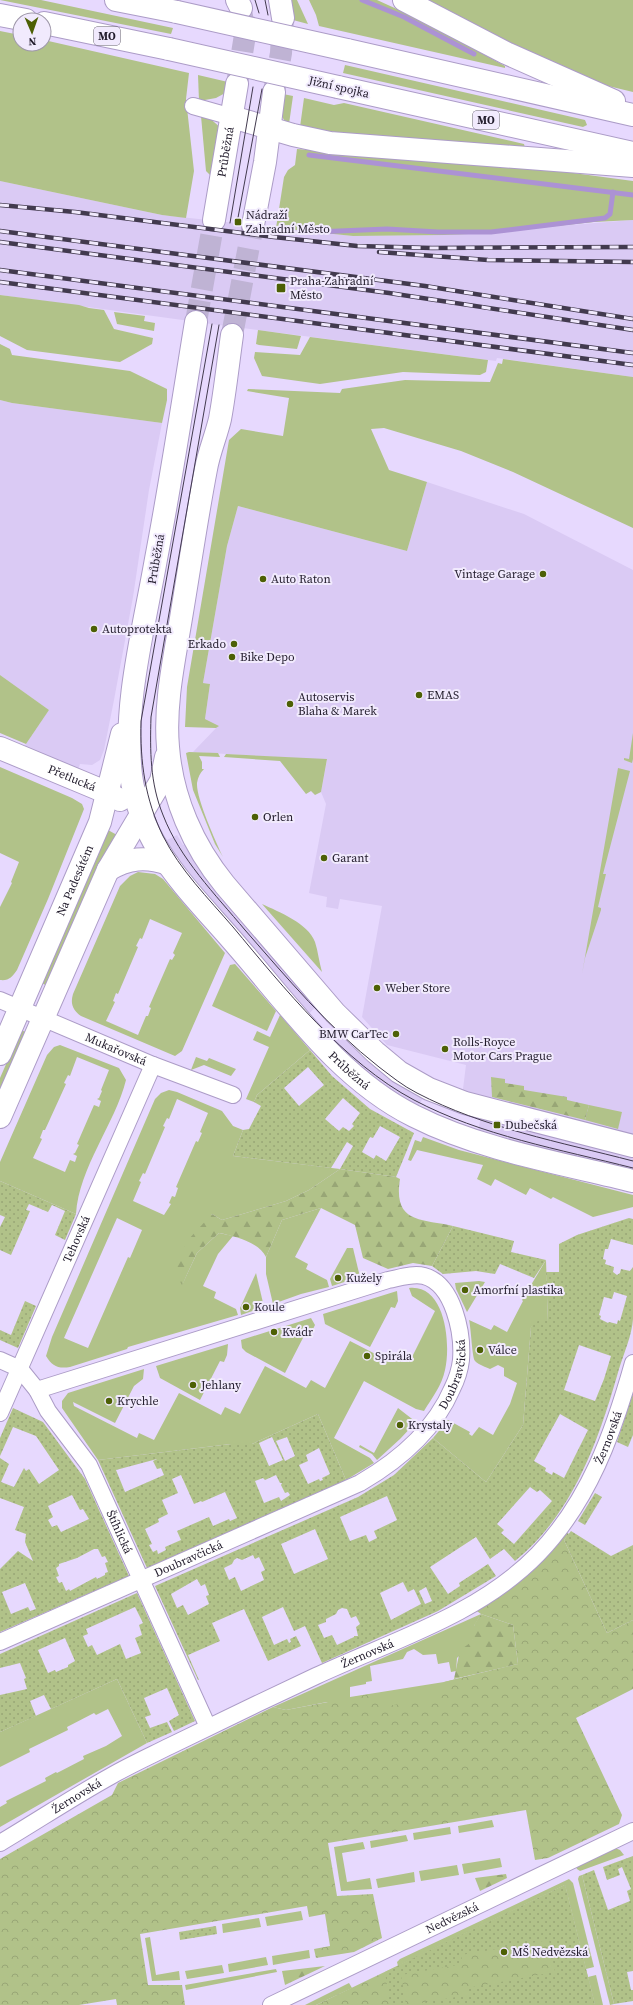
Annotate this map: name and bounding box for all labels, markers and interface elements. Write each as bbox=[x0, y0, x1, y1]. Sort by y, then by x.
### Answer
north arrow bbox=[12, 12, 52, 52]
road number: MO bbox=[94, 27, 120, 45]
text: N bbox=[28, 34, 37, 49]
street label: Jižní spojka bbox=[306, 72, 372, 102]
road number: MO bbox=[473, 111, 499, 129]
street label: Průběžná bbox=[213, 125, 238, 178]
place label: Nádraží Zahradní Město bbox=[246, 207, 330, 237]
marker: Nádraží Zahradní Město bbox=[233, 217, 243, 227]
place label: Praha-Zahradní Město bbox=[290, 273, 374, 303]
marker: Praha-Zahradní Město bbox=[275, 282, 287, 294]
street label: Průběžná bbox=[144, 532, 168, 585]
place label: Vintage Garage bbox=[454, 566, 535, 582]
marker: Vintage Garage bbox=[538, 569, 548, 579]
place label: Auto Raton bbox=[271, 571, 331, 587]
marker: Auto Raton bbox=[258, 574, 268, 584]
place label: Autoprotekta bbox=[102, 621, 173, 637]
marker: Autoprotekta bbox=[89, 624, 99, 634]
place label: Erkado bbox=[188, 636, 226, 652]
marker: Erkado bbox=[229, 639, 239, 649]
place label: Bike Depo bbox=[240, 649, 295, 665]
marker: Bike Depo bbox=[227, 652, 237, 662]
place label: EMAS bbox=[427, 687, 459, 703]
place label: Autoservis Blaha & Marek bbox=[298, 689, 377, 719]
marker: EMAS bbox=[414, 690, 424, 700]
marker: Autoservis Blaha & Marek bbox=[285, 699, 295, 709]
street label: Přetlucká bbox=[46, 761, 99, 795]
place label: Orlen bbox=[263, 809, 293, 825]
marker: Orlen bbox=[250, 812, 260, 822]
street label: Na Padesátém bbox=[52, 842, 97, 918]
place label: Garant bbox=[332, 850, 368, 866]
marker: Garant bbox=[319, 853, 329, 863]
place label: Weber Store bbox=[385, 980, 450, 996]
marker: Weber Store bbox=[372, 983, 382, 993]
place label: BMW CarTec bbox=[319, 1026, 388, 1042]
street label: Mukařovská bbox=[83, 1029, 150, 1070]
marker: BMW CarTec bbox=[391, 1029, 401, 1039]
place label: Rolls-Royce Motor Cars Prague bbox=[453, 1034, 552, 1064]
marker: Rolls-Royce Motor Cars Prague bbox=[440, 1044, 450, 1054]
street label: Průběžná bbox=[325, 1048, 374, 1094]
place label: Dubečská bbox=[505, 1117, 558, 1133]
marker: Dubečská bbox=[492, 1120, 502, 1130]
street label: Tehovská bbox=[59, 1212, 94, 1265]
place label: Kužely bbox=[346, 1270, 383, 1286]
marker: Kužely bbox=[333, 1273, 343, 1283]
place label: Amorfní plastika bbox=[473, 1282, 564, 1298]
marker: Amorfní plastika bbox=[460, 1285, 470, 1295]
place label: Koule bbox=[254, 1299, 285, 1315]
marker: Koule bbox=[241, 1302, 251, 1312]
place label: Kvádr bbox=[282, 1324, 313, 1340]
marker: Kvádr bbox=[269, 1327, 279, 1337]
street label: Doubravčická bbox=[435, 1338, 469, 1413]
place label: Válce bbox=[488, 1342, 517, 1358]
marker: Válce bbox=[475, 1345, 485, 1355]
place label: Spirála bbox=[375, 1348, 413, 1364]
marker: Spirála bbox=[362, 1351, 372, 1361]
place label: Jehlany bbox=[200, 1377, 242, 1393]
marker: Jehlany bbox=[188, 1380, 198, 1390]
place label: Krychle bbox=[117, 1393, 159, 1409]
marker: Krychle bbox=[104, 1396, 114, 1406]
street label: Žernovská bbox=[591, 1408, 626, 1466]
place label: Krystaly bbox=[408, 1417, 453, 1433]
marker: Krystaly bbox=[395, 1420, 405, 1430]
street label: Štíhlická bbox=[103, 1508, 137, 1557]
street label: Doubravčická bbox=[152, 1536, 226, 1581]
street label: Žernovská bbox=[339, 1635, 397, 1672]
street label: Žernovská bbox=[49, 1774, 105, 1817]
street label: Nedvězská bbox=[423, 1898, 482, 1937]
place label: MŠ Nedvězská bbox=[512, 1944, 589, 1960]
marker: MŠ Nedvězská bbox=[499, 1947, 509, 1957]

